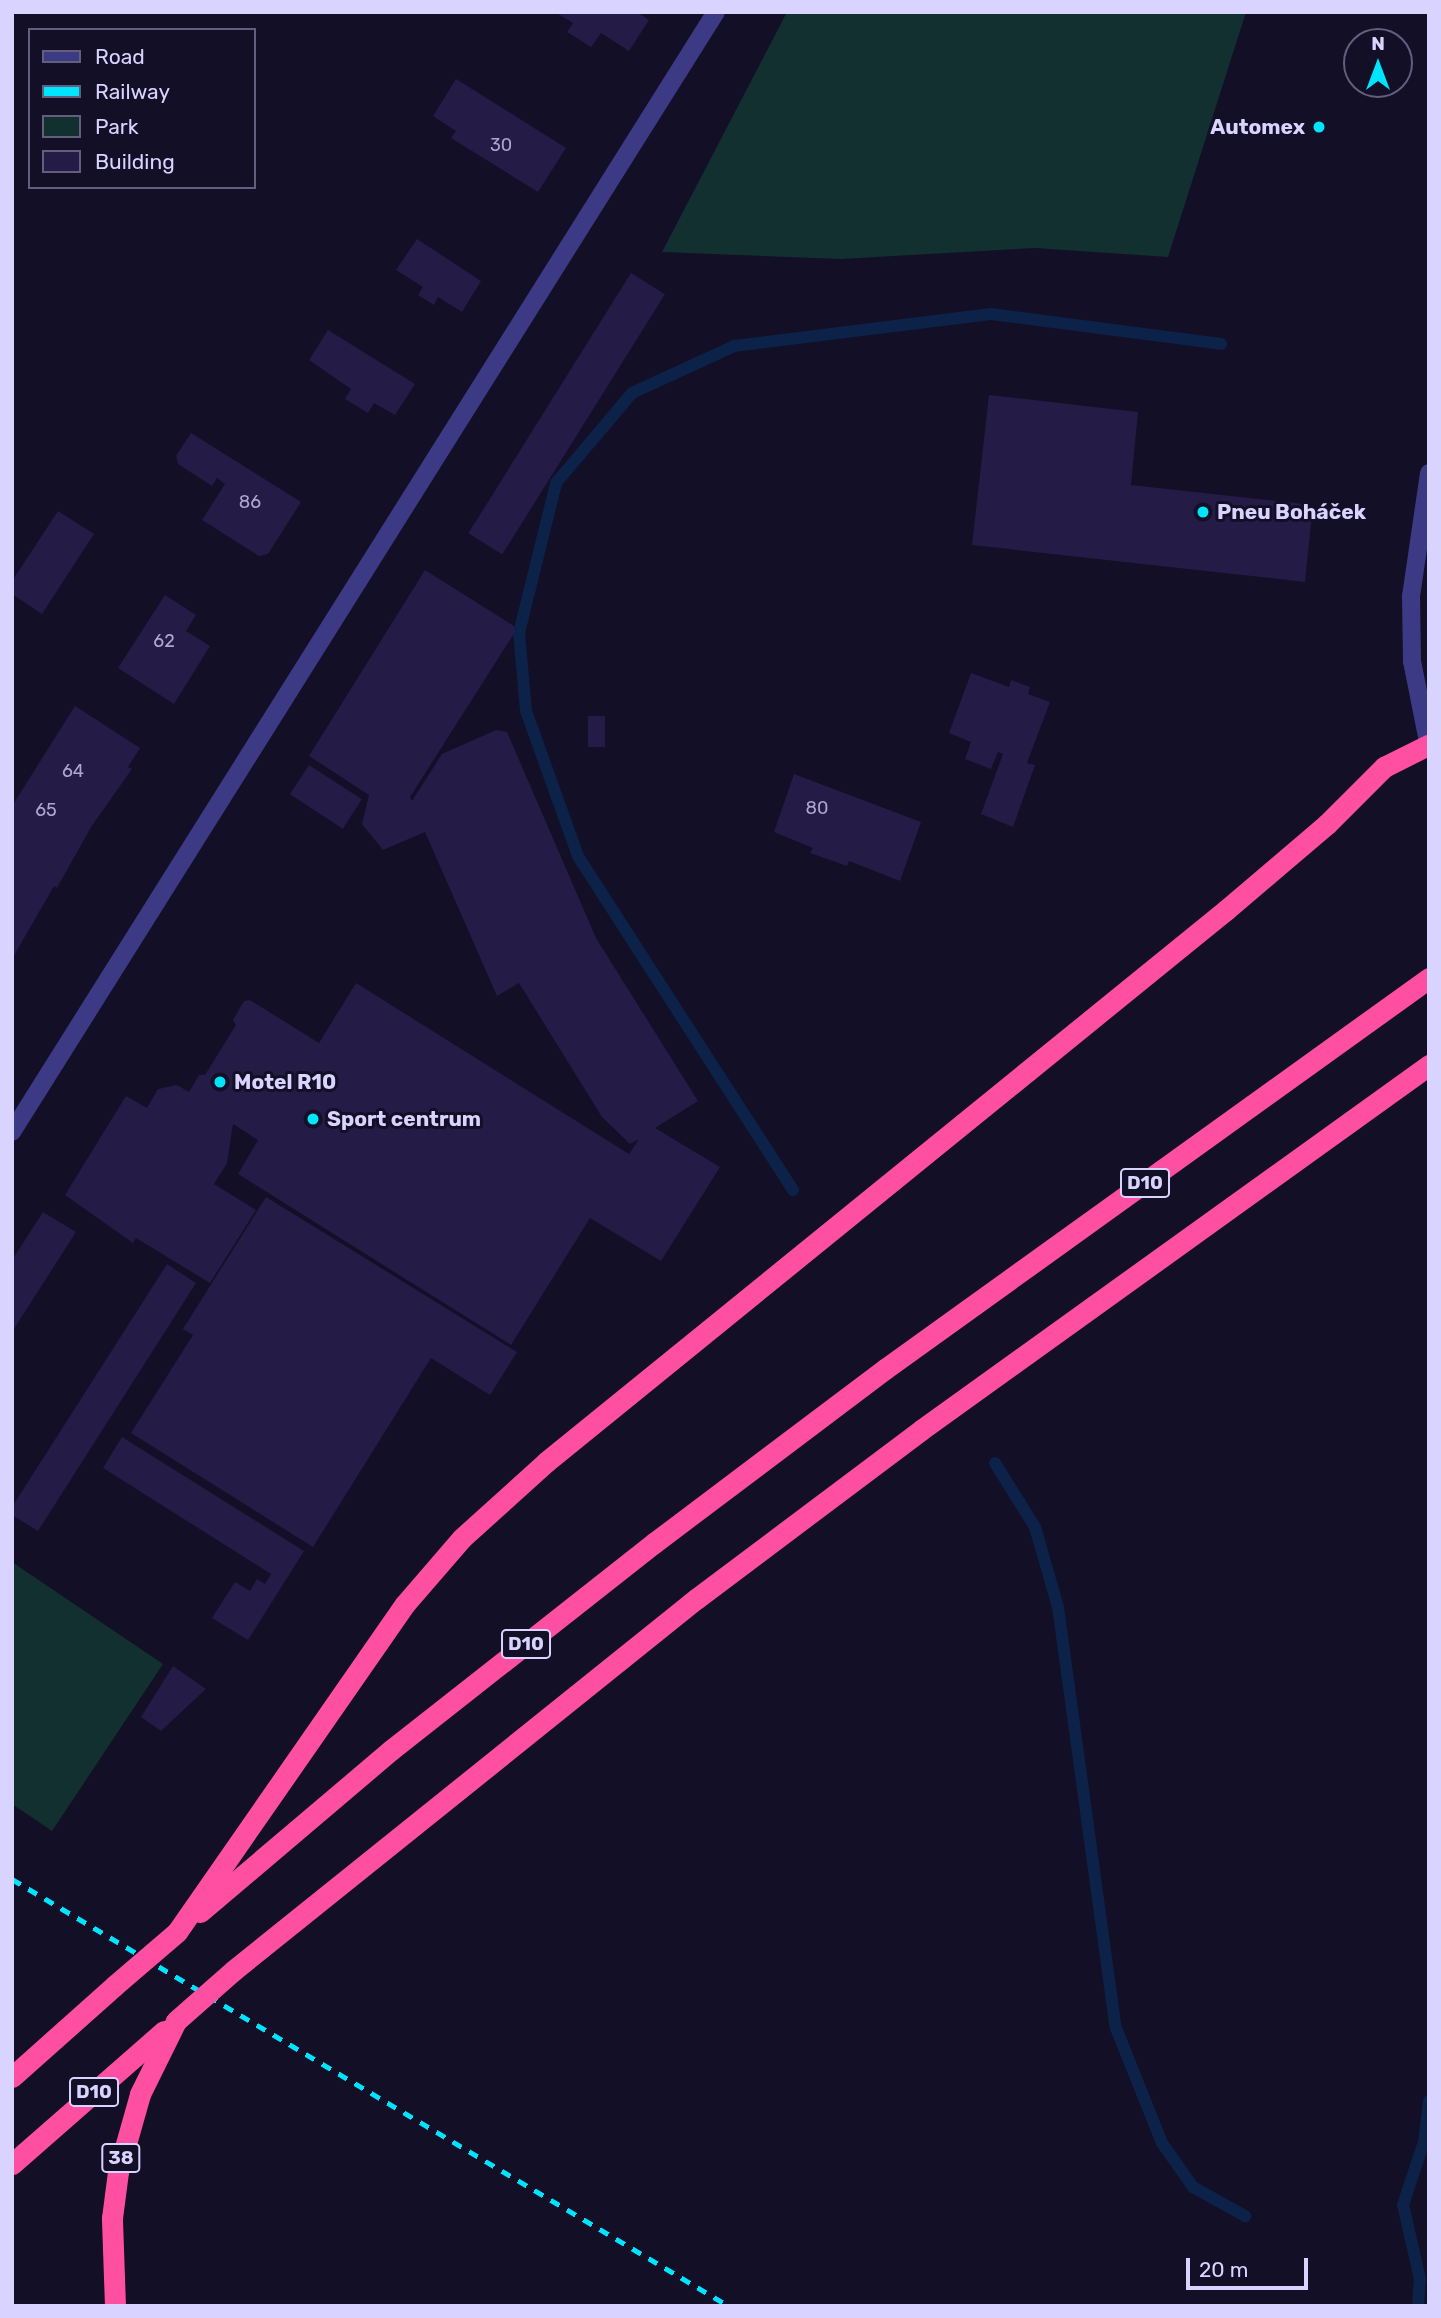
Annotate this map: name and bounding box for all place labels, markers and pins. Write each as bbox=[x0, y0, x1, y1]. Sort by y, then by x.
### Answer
place label: Automex bbox=[1210, 114, 1305, 140]
marker: Automex bbox=[1311, 119, 1327, 135]
place label: Pneu Boháček bbox=[1217, 499, 1366, 525]
marker: Pneu Boháček bbox=[1195, 504, 1211, 520]
place label: Motel R10 bbox=[234, 1069, 336, 1095]
marker: Motel R10 bbox=[212, 1074, 228, 1090]
place label: Sport centrum bbox=[327, 1106, 481, 1132]
marker: Sport centrum bbox=[305, 1111, 321, 1127]

